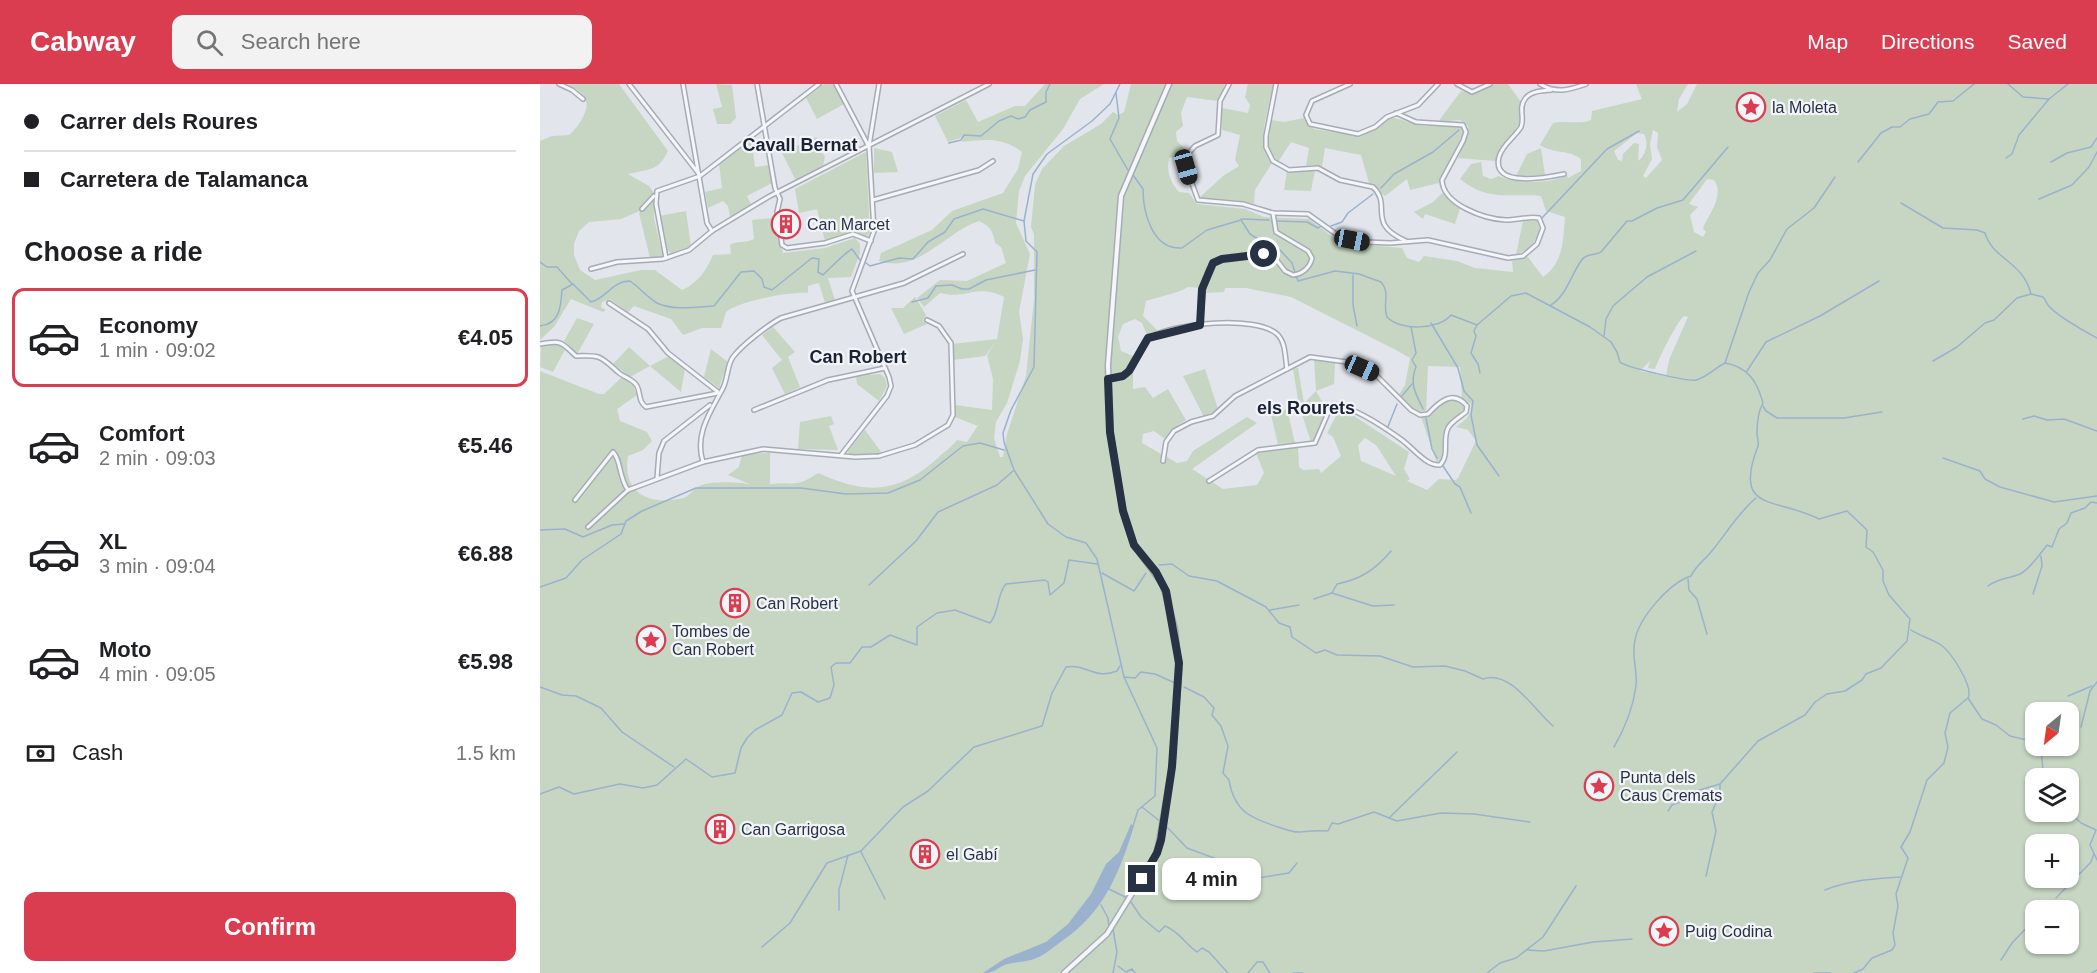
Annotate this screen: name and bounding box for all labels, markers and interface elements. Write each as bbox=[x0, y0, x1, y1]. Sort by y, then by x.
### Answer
search box bbox=[172, 15, 592, 69]
text: Cabway bbox=[30, 26, 136, 57]
icon: search bbox=[193, 26, 226, 59]
text: Search here bbox=[241, 29, 361, 54]
text: Map bbox=[1807, 30, 1848, 53]
text: Directions bbox=[1881, 30, 1974, 53]
text: Saved bbox=[2007, 30, 2067, 53]
place icon: la Moleta bbox=[1735, 91, 1767, 123]
place label: la Moleta bbox=[1772, 99, 1837, 116]
text: Carrer dels Roures bbox=[60, 109, 258, 134]
district label: Cavall Bernat bbox=[742, 135, 858, 155]
car bbox=[1172, 147, 1200, 187]
text: Carretera de Talamanca bbox=[60, 167, 308, 192]
building icon: Can Marcet bbox=[770, 208, 802, 240]
place label: Can Marcet bbox=[807, 216, 890, 233]
car bbox=[1333, 228, 1371, 252]
text: Choose a ride bbox=[24, 237, 203, 267]
route start bbox=[1250, 240, 1277, 267]
icon: car bbox=[27, 311, 81, 365]
text: Economy bbox=[99, 313, 198, 338]
text: €4.05 bbox=[458, 325, 513, 350]
text: 1 min · 09:02 bbox=[99, 339, 216, 361]
district label: Can Robert bbox=[809, 347, 907, 367]
car bbox=[1342, 352, 1382, 384]
district label: els Rourets bbox=[1257, 398, 1355, 418]
icon: car bbox=[27, 419, 81, 473]
text: Comfort bbox=[99, 421, 185, 446]
text: €5.46 bbox=[458, 433, 513, 458]
text: 2 min · 09:03 bbox=[99, 447, 216, 469]
icon: car bbox=[27, 527, 81, 581]
text: XL bbox=[99, 529, 127, 554]
text: €6.88 bbox=[458, 541, 513, 566]
text: 3 min · 09:04 bbox=[99, 555, 216, 577]
building icon: Can Robert bbox=[719, 587, 751, 619]
place label: Can Robert bbox=[756, 595, 838, 612]
place label: Tombes de Can Robert bbox=[672, 623, 754, 658]
place icon: Tombes de Can Robert bbox=[635, 624, 667, 656]
icon: car bbox=[27, 635, 81, 689]
text: Moto bbox=[99, 637, 152, 662]
text: €5.98 bbox=[458, 649, 513, 674]
text: 4 min · 09:05 bbox=[99, 663, 216, 685]
north arrow bbox=[2025, 702, 2079, 756]
map controls bbox=[2025, 702, 2079, 954]
icon: cash bbox=[24, 737, 57, 770]
text: Cash bbox=[72, 740, 123, 765]
text: 1.5 km bbox=[456, 742, 516, 764]
button: layers bbox=[2025, 768, 2079, 822]
place label: Punta dels Caus Cremats bbox=[1620, 769, 1722, 804]
place icon: Punta dels Caus Cremats bbox=[1583, 770, 1615, 802]
building icon: Can Garrigosa bbox=[704, 813, 736, 845]
place label: Can Garrigosa bbox=[741, 821, 845, 838]
button: + bbox=[2025, 834, 2079, 888]
building icon: el Gabí bbox=[909, 838, 941, 870]
place label: el Gabí bbox=[946, 846, 998, 863]
callout: 4 min bbox=[1163, 858, 1262, 900]
route end bbox=[1128, 865, 1155, 892]
text: 4 min bbox=[1185, 868, 1238, 890]
button: Confirm bbox=[24, 892, 516, 961]
button: − bbox=[2025, 900, 2079, 954]
place icon: Puig Codina bbox=[1648, 915, 1680, 947]
place label: Puig Codina bbox=[1685, 923, 1772, 940]

